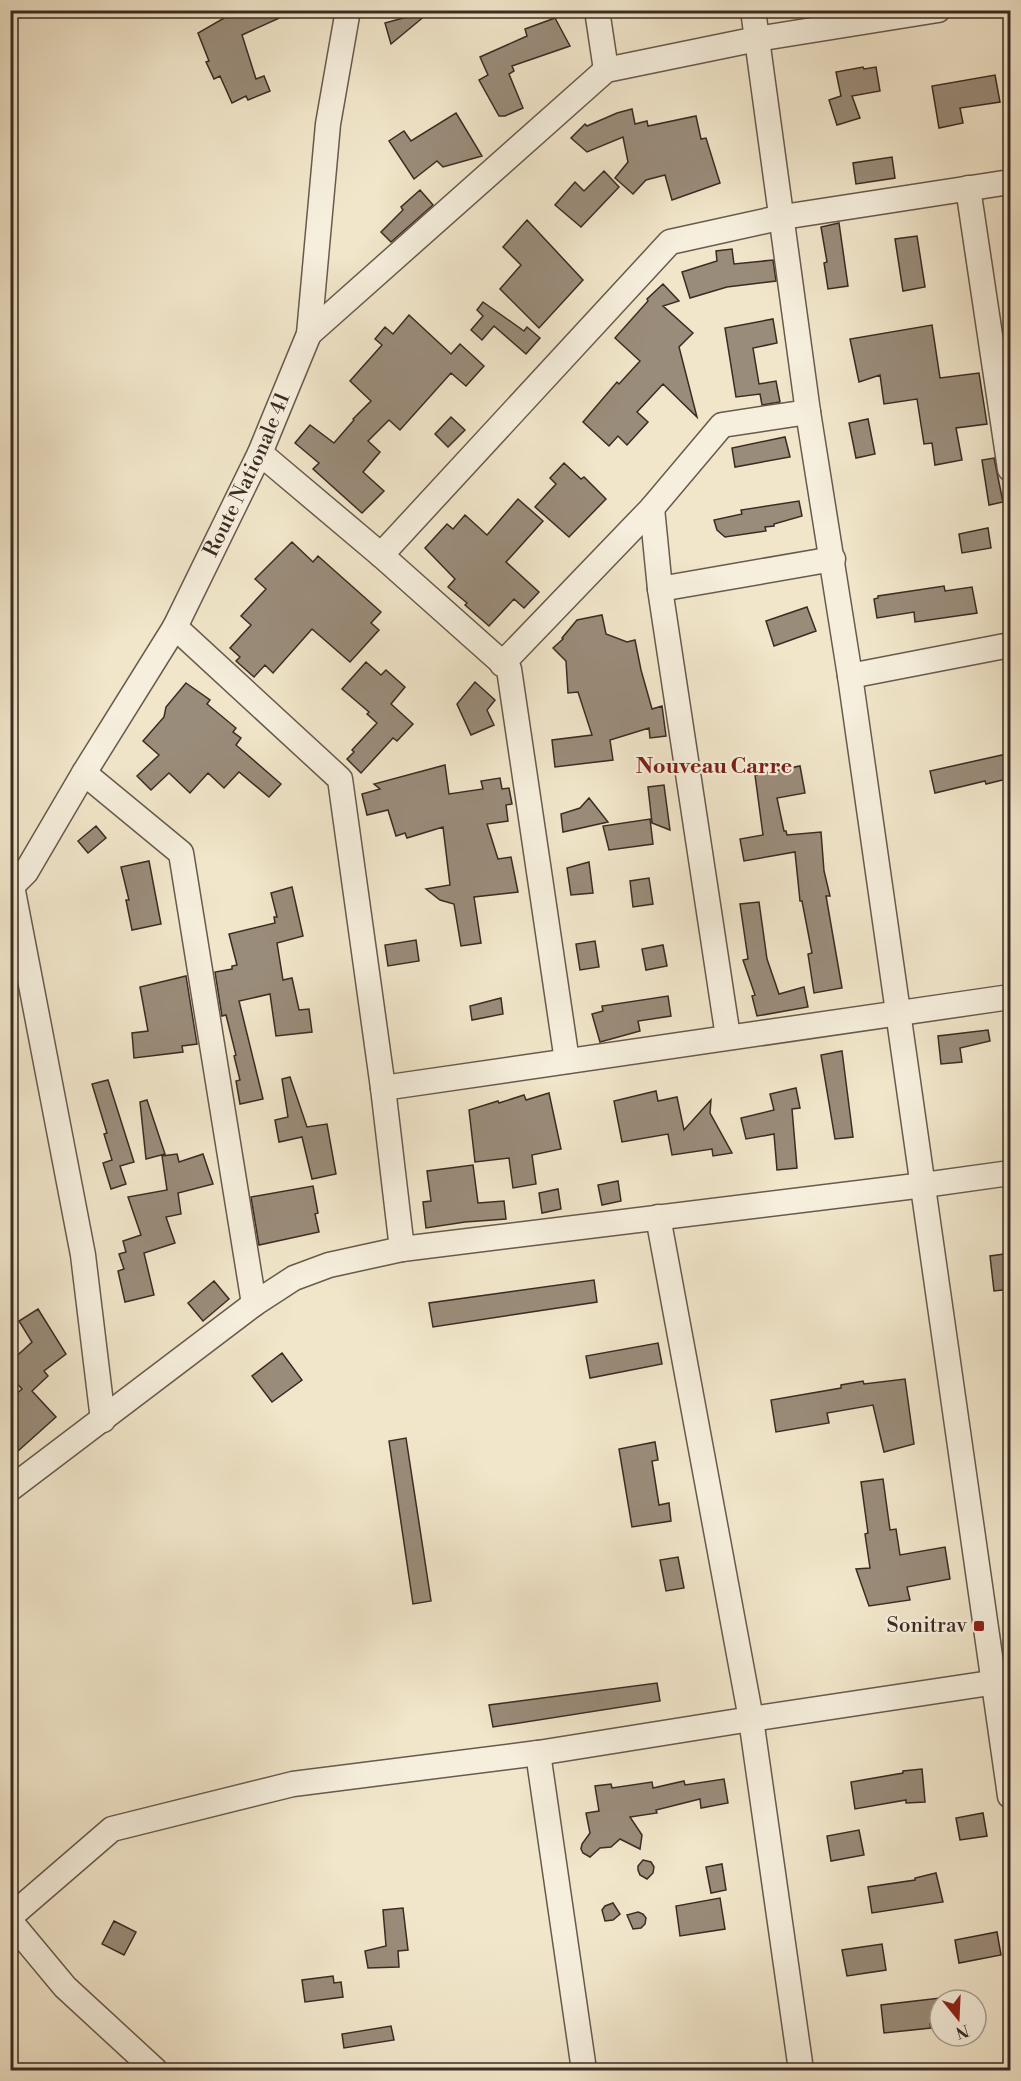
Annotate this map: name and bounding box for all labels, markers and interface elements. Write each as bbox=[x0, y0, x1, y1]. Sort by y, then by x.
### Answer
street label: Route Nationale 41 bbox=[198, 389, 296, 561]
district label: Nouveau Carre bbox=[636, 753, 792, 780]
place label: Sonitrav bbox=[887, 1613, 968, 1639]
marker: Sonitrav bbox=[972, 1619, 986, 1633]
north arrow bbox=[928, 1988, 988, 2048]
text: N bbox=[953, 2020, 971, 2043]

